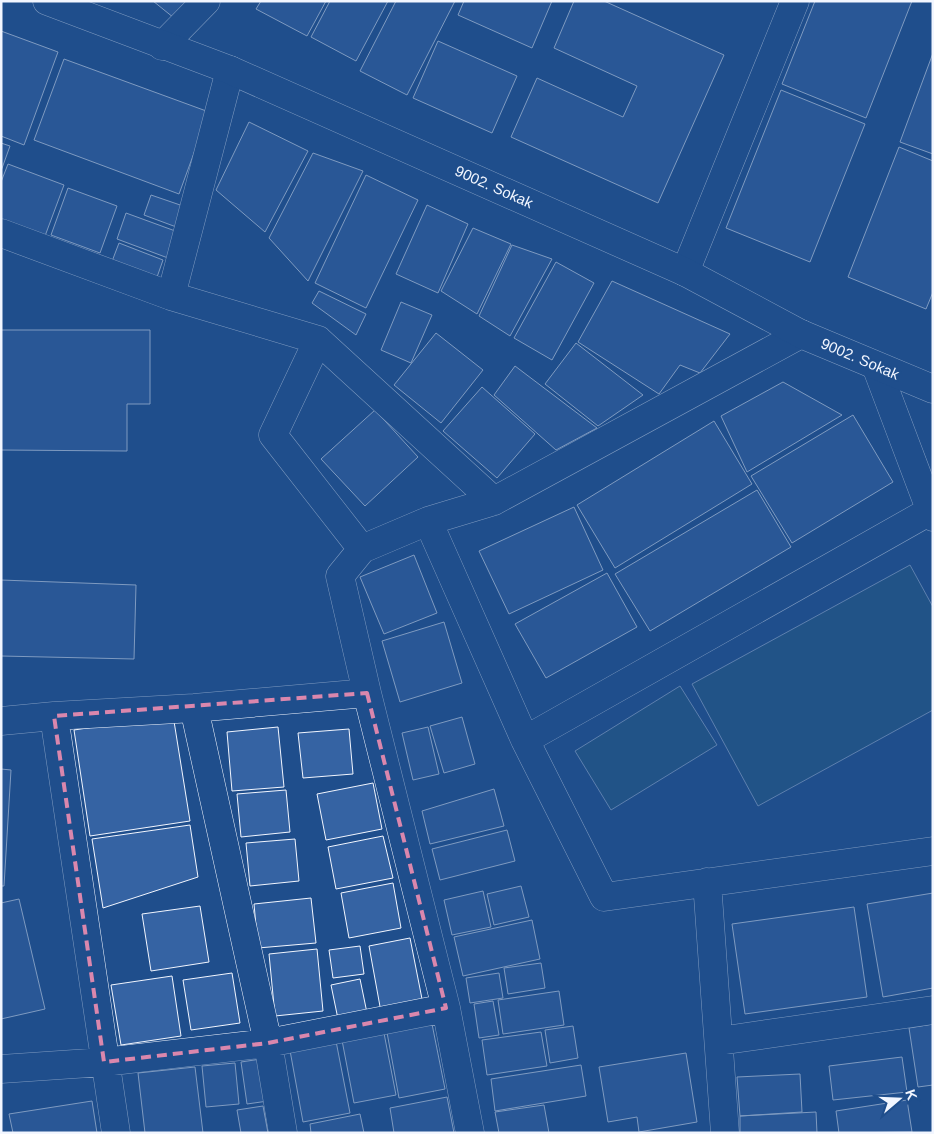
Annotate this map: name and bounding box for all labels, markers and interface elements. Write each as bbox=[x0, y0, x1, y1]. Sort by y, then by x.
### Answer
street label: 9002. Sokak bbox=[453, 162, 536, 211]
street label: 9002. Sokak bbox=[818, 334, 902, 383]
north arrow bbox=[874, 1074, 924, 1124]
text: K bbox=[902, 1087, 921, 1102]

